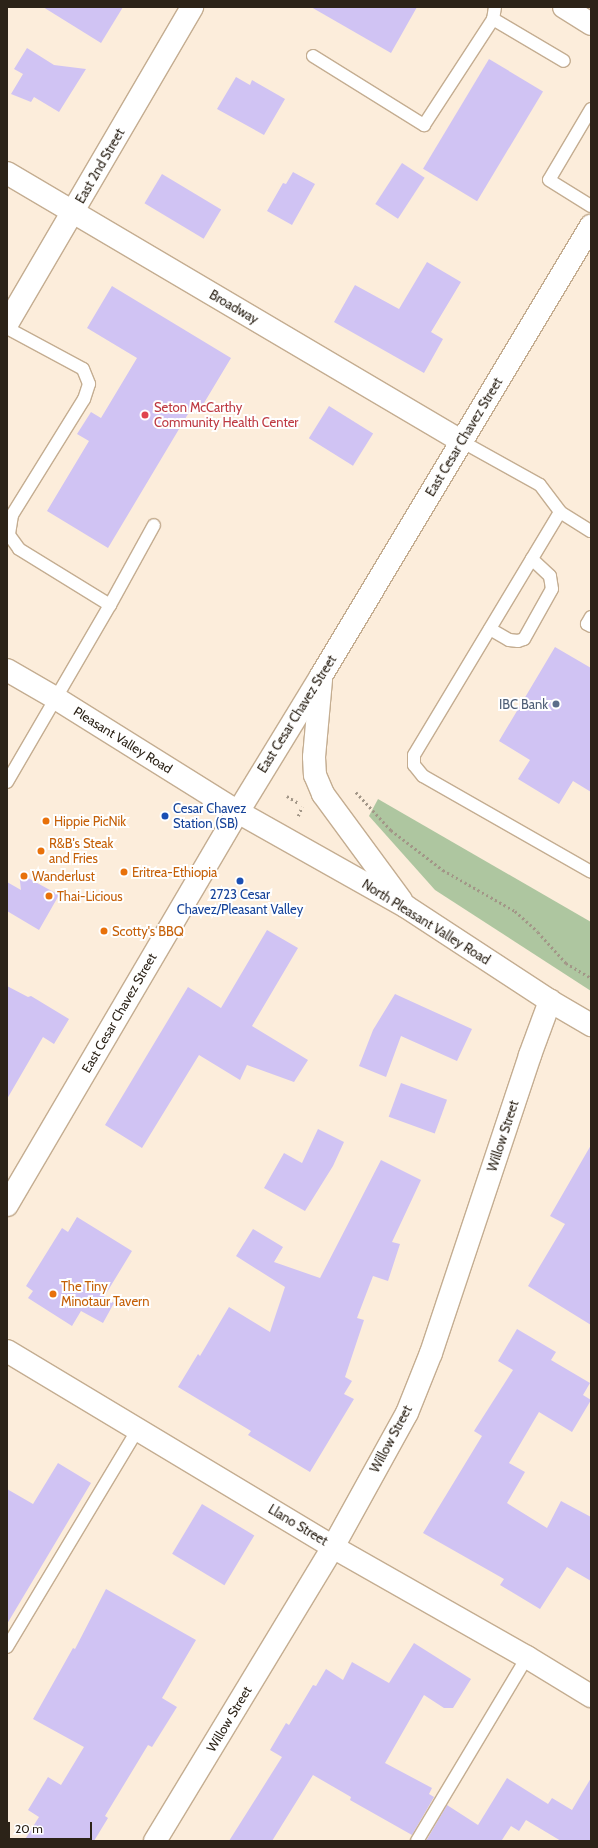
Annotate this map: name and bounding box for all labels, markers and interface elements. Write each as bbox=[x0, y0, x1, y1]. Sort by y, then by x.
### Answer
street label: East 2nd Street bbox=[72, 126, 128, 206]
street label: Broadway bbox=[207, 287, 261, 327]
street label: East Cesar Chavez Street bbox=[422, 375, 506, 499]
place label: Seton McCarthy Community Health Center bbox=[154, 400, 298, 431]
marker: Seton McCarthy Community Health Center bbox=[139, 409, 151, 421]
street label: East Cesar Chavez Street bbox=[254, 652, 340, 776]
place label: IBC Bank bbox=[499, 696, 548, 712]
marker: IBC Bank bbox=[551, 699, 561, 709]
street label: Pleasant Valley Road bbox=[71, 703, 175, 777]
place label: Cesar Chavez Station (SB) bbox=[173, 801, 246, 832]
marker: Cesar Chavez Station (SB) bbox=[160, 811, 170, 821]
place label: Hippie PicNik bbox=[54, 813, 126, 829]
marker: Hippie PicNik bbox=[41, 816, 51, 826]
place label: R&B's Steak and Fries bbox=[49, 836, 113, 867]
marker: R&B's Steak and Fries bbox=[36, 846, 46, 856]
place label: Eritrea-Ethiopia bbox=[132, 864, 217, 880]
marker: Eritrea-Ethiopia bbox=[119, 867, 129, 877]
place label: Wanderlust bbox=[32, 868, 95, 884]
marker: Wanderlust bbox=[19, 871, 29, 881]
marker: 2723 Cesar Chavez/Pleasant Valley bbox=[235, 876, 245, 886]
street label: North Pleasant Valley Road bbox=[359, 876, 493, 968]
place label: 2723 Cesar Chavez/Pleasant Valley bbox=[177, 887, 303, 918]
place label: Thai-Licious bbox=[57, 888, 123, 904]
marker: Thai-Licious bbox=[44, 891, 54, 901]
place label: Scotty's BBQ bbox=[112, 923, 184, 939]
marker: Scotty's BBQ bbox=[99, 926, 109, 936]
street label: East Cesar Chavez Street bbox=[78, 950, 160, 1076]
street label: Willow Street bbox=[484, 1098, 522, 1174]
place label: The Tiny Minotaur Tavern bbox=[61, 1279, 149, 1310]
marker: The Tiny Minotaur Tavern bbox=[48, 1289, 58, 1299]
street label: Willow Street bbox=[367, 1403, 415, 1475]
street label: Llano Street bbox=[265, 1501, 331, 1549]
street label: Willow Street bbox=[203, 1683, 255, 1755]
scale bar bbox=[10, 1814, 94, 1840]
text: 20 m bbox=[15, 1821, 43, 1836]

